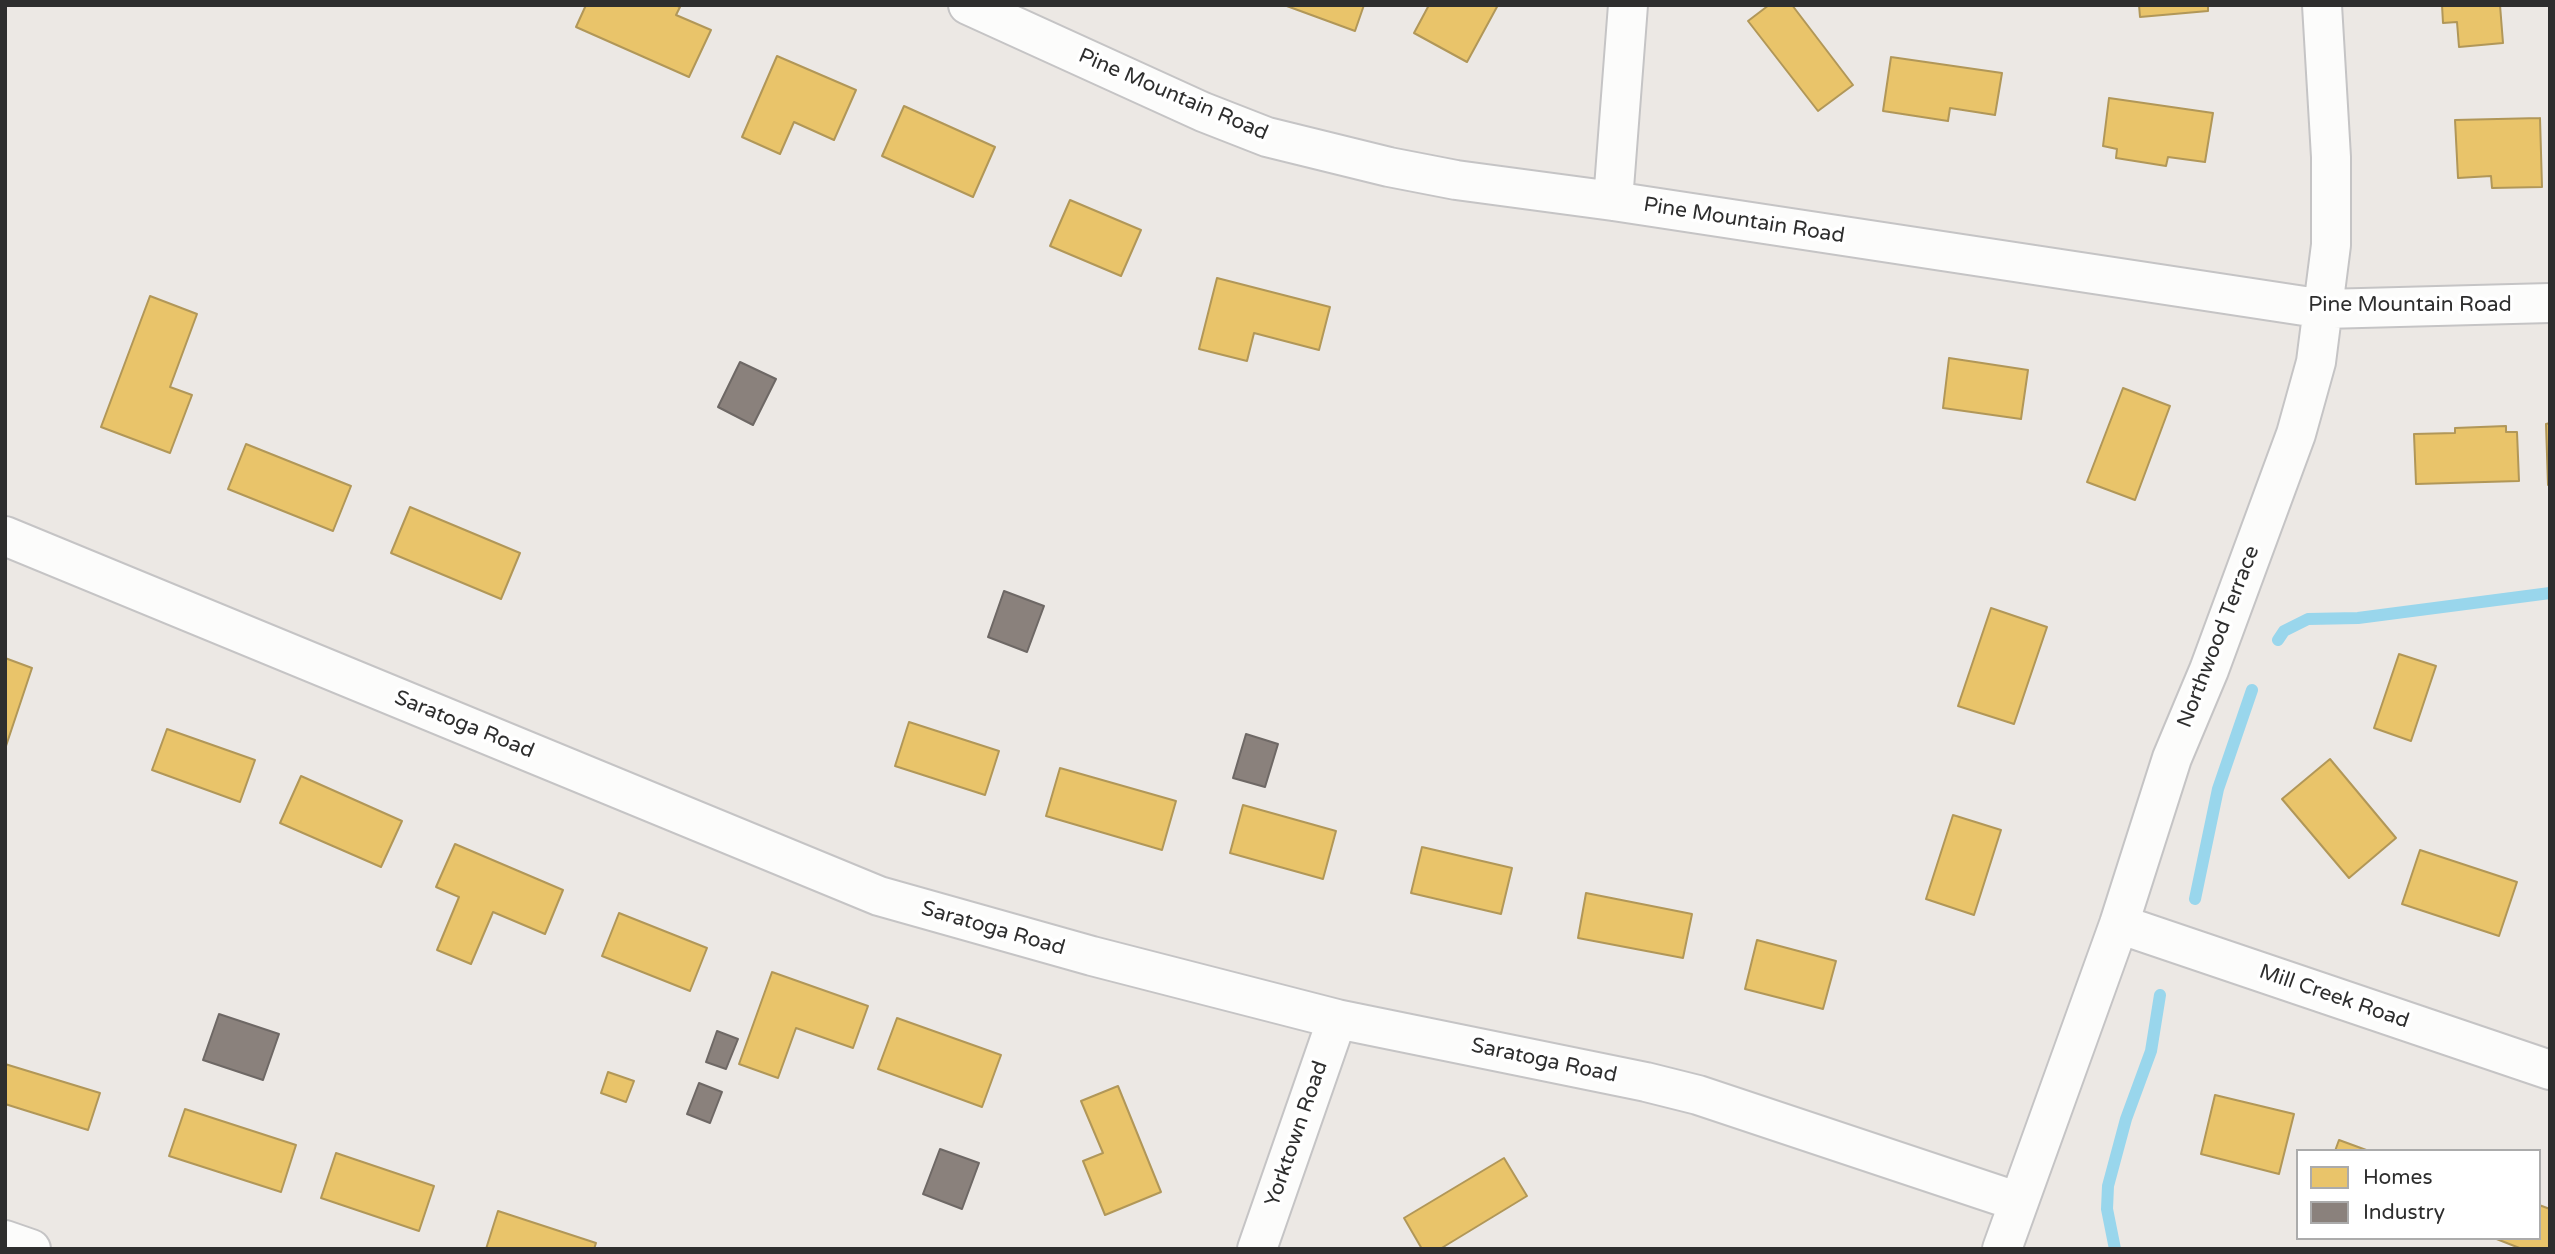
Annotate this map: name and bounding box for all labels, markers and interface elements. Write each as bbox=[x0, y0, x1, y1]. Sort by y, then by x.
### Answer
street label: Pine Mountain Road bbox=[1074, 44, 1272, 146]
street label: Pine Mountain Road bbox=[1642, 193, 1846, 249]
street label: Pine Mountain Road bbox=[2308, 292, 2512, 318]
street label: Northwood Terrace bbox=[2173, 542, 2265, 732]
street label: Saratoga Road bbox=[391, 686, 537, 764]
street label: Saratoga Road bbox=[918, 896, 1068, 962]
street label: Mill Creek Road bbox=[2256, 960, 2412, 1034]
street label: Saratoga Road bbox=[1469, 1033, 1619, 1089]
street label: Yorktown Road bbox=[1260, 1058, 1334, 1210]
legend bbox=[2296, 1149, 2541, 1240]
text: Homes bbox=[2363, 1165, 2433, 1190]
text: Industry bbox=[2363, 1200, 2445, 1225]

